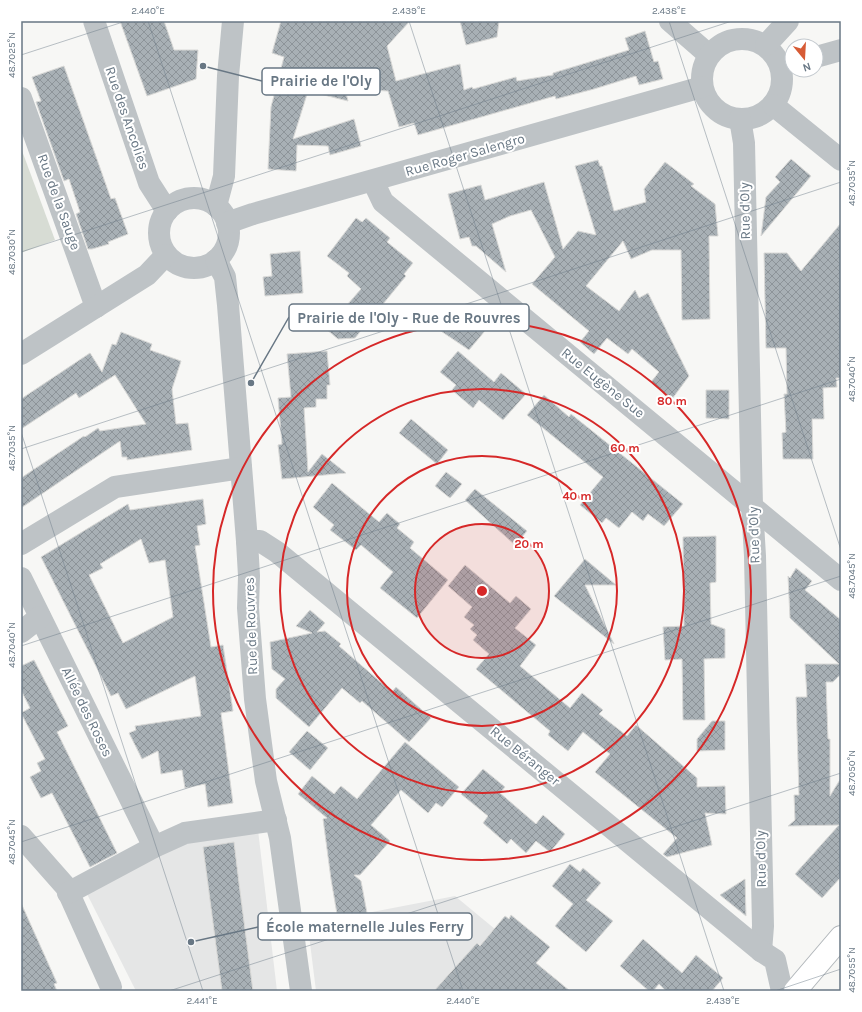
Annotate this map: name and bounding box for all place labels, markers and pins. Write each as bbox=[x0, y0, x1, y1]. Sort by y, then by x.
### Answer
callout: Prairie de l'Oly bbox=[262, 68, 380, 95]
callout: Prairie de l'Oly - Rue de Rouvres bbox=[289, 304, 529, 331]
centre of rings bbox=[475, 584, 489, 598]
callout: École maternelle Jules Ferry bbox=[258, 913, 472, 940]

